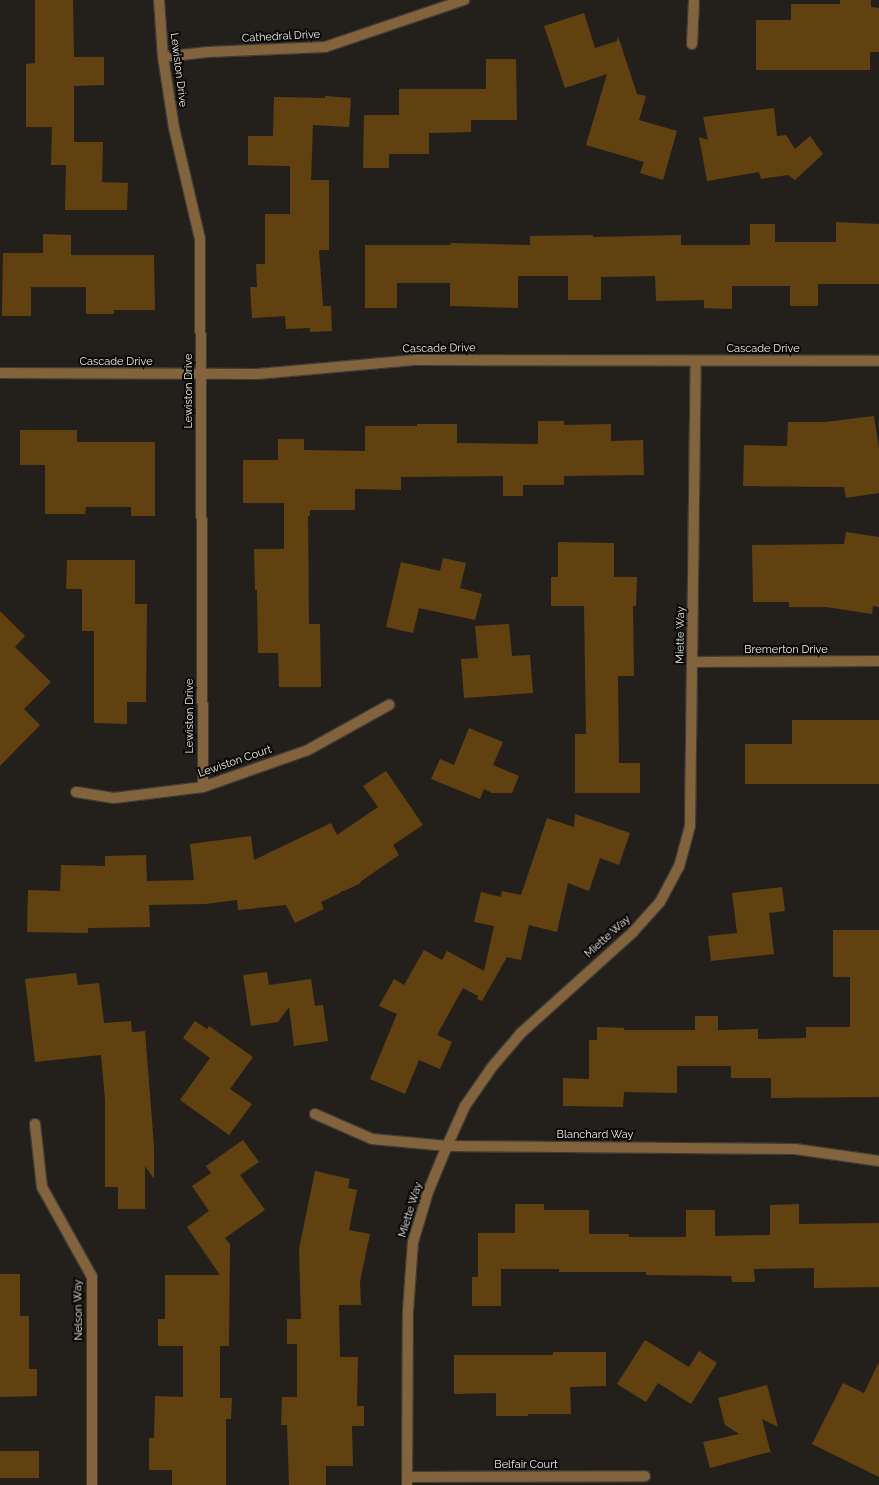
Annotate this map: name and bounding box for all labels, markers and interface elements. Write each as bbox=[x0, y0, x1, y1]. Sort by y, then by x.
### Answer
street label: Cathedral Drive bbox=[241, 28, 321, 46]
street label: Lewiston Drive bbox=[167, 32, 189, 108]
street label: Cascade Drive bbox=[402, 342, 476, 356]
street label: Cascade Drive bbox=[726, 342, 800, 356]
street label: Lewiston Drive bbox=[182, 354, 196, 428]
street label: Cascade Drive bbox=[79, 355, 153, 369]
street label: Miette Way bbox=[674, 606, 688, 664]
street label: Bremerton Drive bbox=[744, 643, 828, 657]
street label: Lewiston Drive bbox=[183, 679, 197, 753]
street label: Lewiston Court bbox=[197, 743, 273, 781]
street label: Miette Way bbox=[582, 913, 634, 961]
street label: Blanchard Way bbox=[556, 1128, 634, 1142]
street label: Miette Way bbox=[396, 1180, 426, 1240]
street label: Nelson Way bbox=[72, 1279, 86, 1341]
street label: Belfair Court bbox=[494, 1458, 558, 1472]

